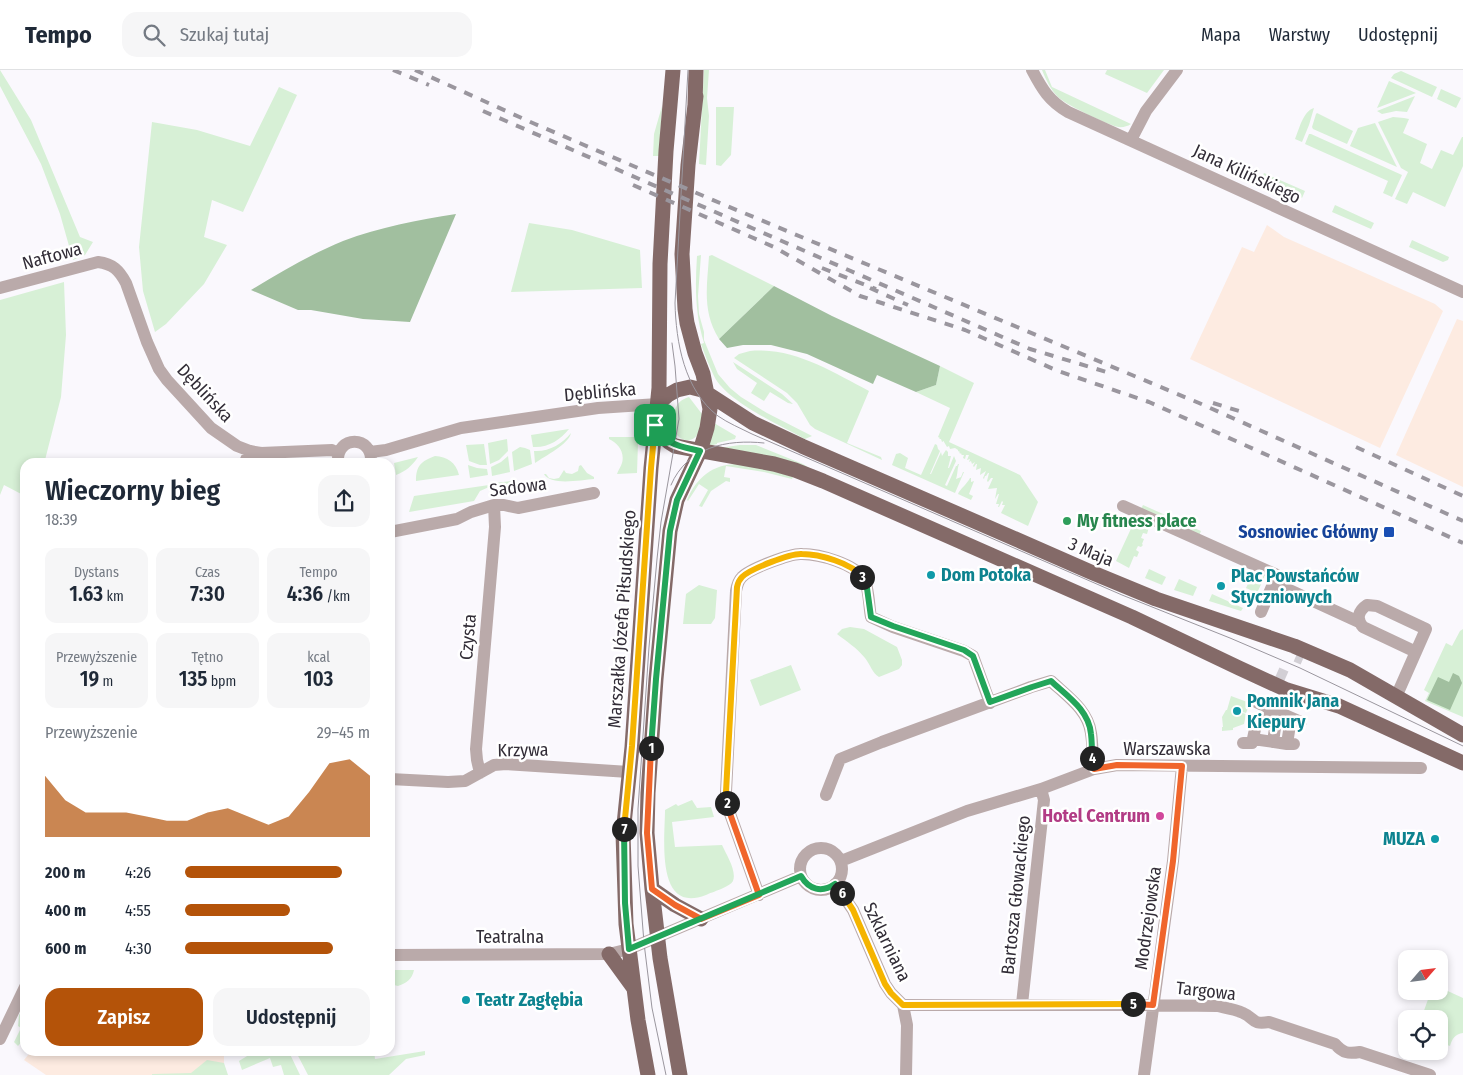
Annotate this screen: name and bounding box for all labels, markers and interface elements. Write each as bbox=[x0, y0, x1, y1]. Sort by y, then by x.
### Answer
search box bbox=[122, 12, 472, 57]
text: Tempo bbox=[25, 21, 92, 49]
icon: search bbox=[140, 21, 168, 49]
text: Szukaj tutaj bbox=[180, 23, 269, 46]
text: Mapa bbox=[1201, 24, 1241, 46]
text: Warstwy bbox=[1269, 24, 1330, 46]
text: Udostępnij bbox=[1358, 24, 1438, 46]
street label: Jana Kilińskiego bbox=[1190, 139, 1304, 209]
street label: Naftowa bbox=[20, 237, 84, 274]
street label: Dęblińska bbox=[172, 359, 238, 427]
street label: Dęblińska bbox=[563, 378, 637, 406]
pin bbox=[634, 404, 676, 446]
icon: arrive bbox=[641, 411, 669, 439]
street label: Sadowa bbox=[488, 473, 548, 501]
text: Wieczorny bieg bbox=[45, 474, 220, 507]
button: share bbox=[318, 475, 370, 527]
street label: Marszałka Józefa Piłsudskiego bbox=[603, 509, 641, 729]
text: 18:39 bbox=[45, 510, 78, 529]
place label: My fitness place bbox=[1077, 510, 1197, 532]
marker: My fitness place bbox=[1061, 515, 1073, 527]
place label: Sosnowiec Główny bbox=[1238, 521, 1378, 543]
marker: Sosnowiec Główny bbox=[1382, 525, 1396, 539]
street label: 3 Maja bbox=[1065, 533, 1117, 571]
text: Dystans bbox=[74, 564, 119, 581]
text: Czas bbox=[195, 564, 220, 581]
text: Tempo bbox=[299, 564, 338, 581]
pin: 3 bbox=[850, 564, 874, 590]
place label: Dom Potoka bbox=[941, 564, 1031, 586]
place label: Plac Powstańców Styczniowych bbox=[1231, 565, 1360, 608]
text: 3 bbox=[859, 569, 866, 586]
marker: Dom Potoka bbox=[925, 569, 937, 581]
marker: Plac Powstańców Styczniowych bbox=[1215, 580, 1227, 592]
text: 1.63 bbox=[69, 581, 103, 607]
text: 7:30 bbox=[190, 581, 225, 607]
text: 4:36 bbox=[287, 581, 323, 607]
text: km bbox=[103, 588, 124, 605]
text: /km bbox=[323, 588, 350, 605]
street label: Czysta bbox=[455, 613, 481, 661]
text: Przewyższenie bbox=[56, 649, 137, 666]
text: Tętno bbox=[192, 649, 223, 666]
text: kcal bbox=[307, 649, 330, 666]
text: 19 bbox=[80, 666, 99, 692]
text: 135 bbox=[179, 666, 207, 692]
text: 103 bbox=[304, 666, 333, 692]
text: m bbox=[99, 673, 113, 690]
text: bpm bbox=[207, 673, 236, 690]
place label: Pomnik Jana Kiepury bbox=[1247, 690, 1339, 733]
marker: Pomnik Jana Kiepury bbox=[1231, 705, 1243, 717]
text: Przewyższenie bbox=[45, 723, 138, 742]
text: 29–45 m bbox=[317, 723, 370, 742]
pin: 1 bbox=[638, 736, 664, 760]
street label: Warszawska bbox=[1123, 738, 1211, 760]
street label: Krzywa bbox=[497, 739, 549, 761]
text: 1 bbox=[649, 740, 654, 757]
pin: 4 bbox=[1080, 746, 1104, 770]
text: 4 bbox=[1089, 750, 1096, 767]
pin: 2 bbox=[714, 790, 740, 816]
text: 2 bbox=[724, 795, 731, 812]
place label: Hotel Centrum bbox=[1042, 805, 1150, 827]
marker: Hotel Centrum bbox=[1154, 810, 1166, 822]
street label: Bartosza Głowackiego bbox=[997, 814, 1035, 976]
pin: 7 bbox=[612, 816, 636, 842]
text: 7 bbox=[622, 821, 627, 838]
place label: MUZA bbox=[1383, 828, 1425, 850]
marker: MUZA bbox=[1429, 833, 1441, 845]
text: 200 m bbox=[45, 863, 85, 882]
text: 4:26 bbox=[125, 863, 151, 882]
street label: Modrzejowska bbox=[1130, 865, 1166, 971]
pin: 6 bbox=[830, 880, 854, 906]
text: 6 bbox=[839, 885, 846, 902]
street label: Szklarniana bbox=[858, 899, 916, 985]
text: 400 m bbox=[45, 901, 86, 920]
text: 4:55 bbox=[125, 901, 151, 920]
street label: Teatralna bbox=[476, 926, 544, 948]
text: 600 m bbox=[45, 939, 86, 958]
text: 4:30 bbox=[125, 939, 152, 958]
north arrow bbox=[1398, 950, 1448, 1000]
map controls bbox=[1398, 950, 1448, 1060]
street label: Targowa bbox=[1175, 977, 1237, 1005]
button: Zapisz bbox=[45, 988, 203, 1046]
button: Udostępnij bbox=[213, 988, 370, 1046]
place label: Teatr Zagłębia bbox=[476, 989, 583, 1011]
pin: 5 bbox=[1120, 992, 1146, 1016]
marker: Teatr Zagłębia bbox=[460, 994, 472, 1006]
text: 5 bbox=[1130, 996, 1137, 1013]
button: locate bbox=[1398, 1010, 1448, 1060]

